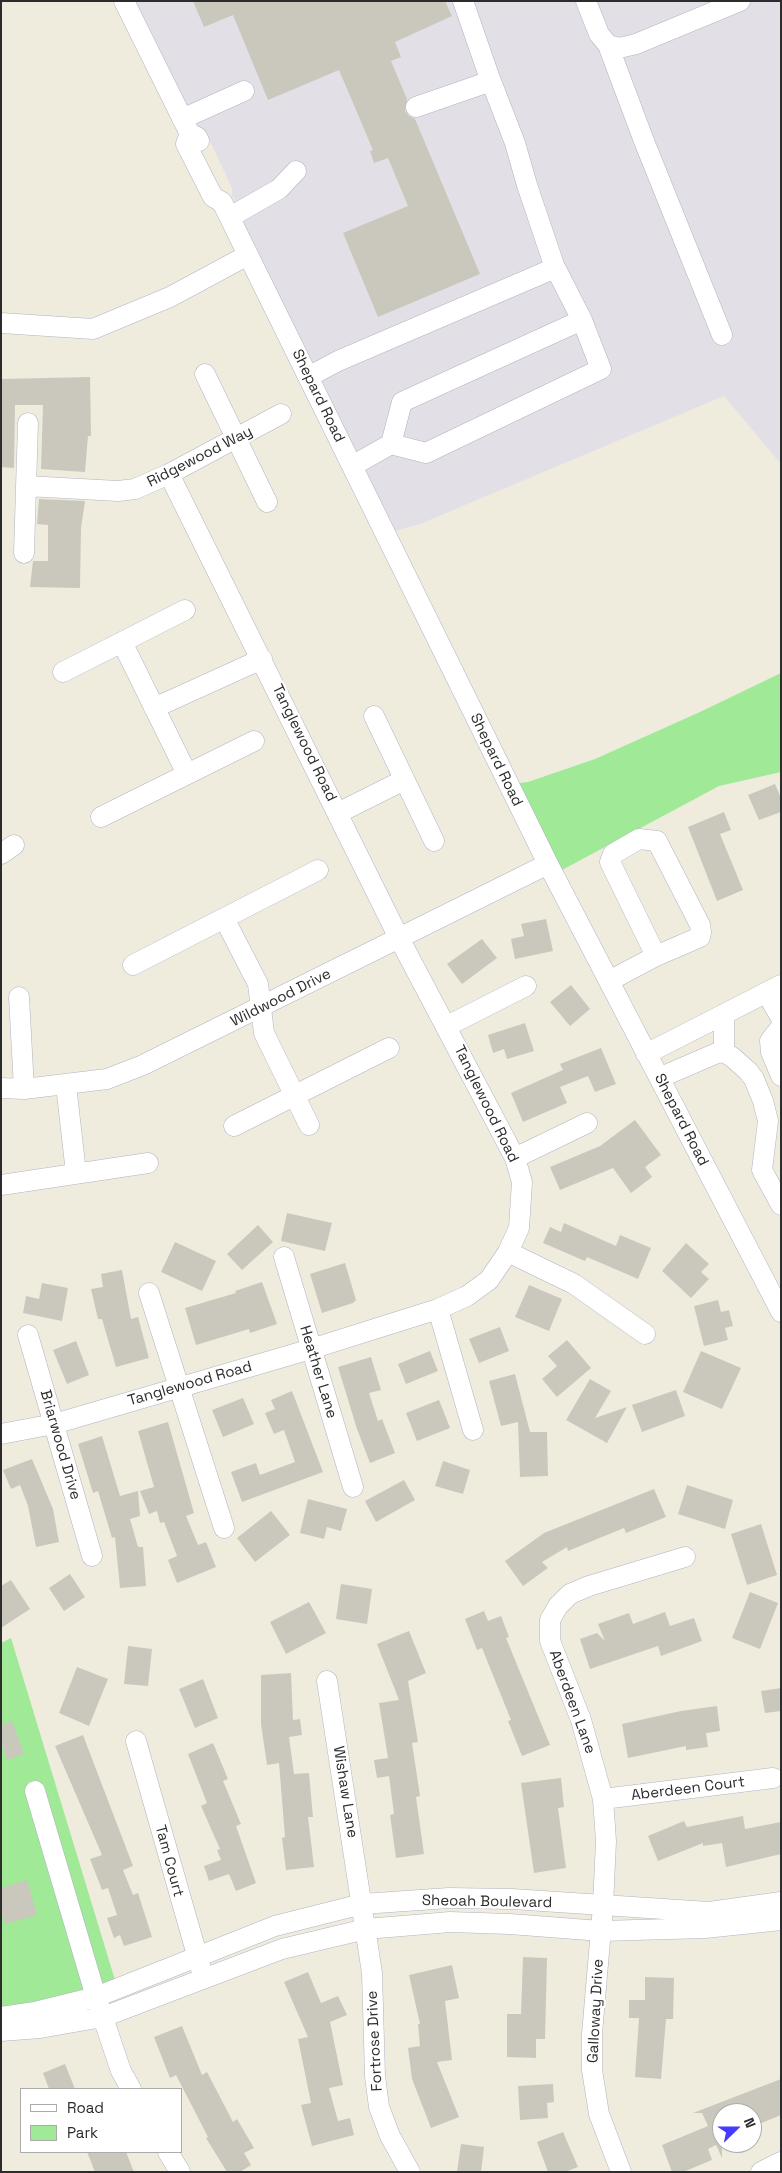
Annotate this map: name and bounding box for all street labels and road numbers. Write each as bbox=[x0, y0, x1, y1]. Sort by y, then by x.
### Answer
street label: Shepard Road bbox=[288, 347, 348, 445]
street label: Ridgewood Way bbox=[144, 423, 256, 491]
street label: Tanglewood Road bbox=[268, 681, 340, 805]
street label: Shepard Road bbox=[466, 711, 526, 809]
street label: Wildwood Drive bbox=[228, 965, 334, 1031]
street label: Tanglewood Road bbox=[450, 1042, 522, 1166]
street label: Shepard Road bbox=[650, 1071, 712, 1169]
street label: Heather Lane bbox=[295, 1323, 341, 1421]
street label: Tanglewood Road bbox=[126, 1358, 254, 1410]
street label: Briarwood Drive bbox=[36, 1388, 84, 1502]
street label: Aberdeen Lane bbox=[545, 1648, 599, 1756]
street label: Wishaw Lane bbox=[329, 1745, 361, 1839]
street label: Aberdeen Court bbox=[630, 1773, 746, 1805]
street label: Tam Court bbox=[151, 1823, 187, 1899]
street label: Sheoah Boulevard bbox=[422, 1892, 552, 1912]
street label: Galloway Drive bbox=[584, 1958, 608, 2064]
street label: Fortrose Drive bbox=[363, 1990, 387, 2092]

